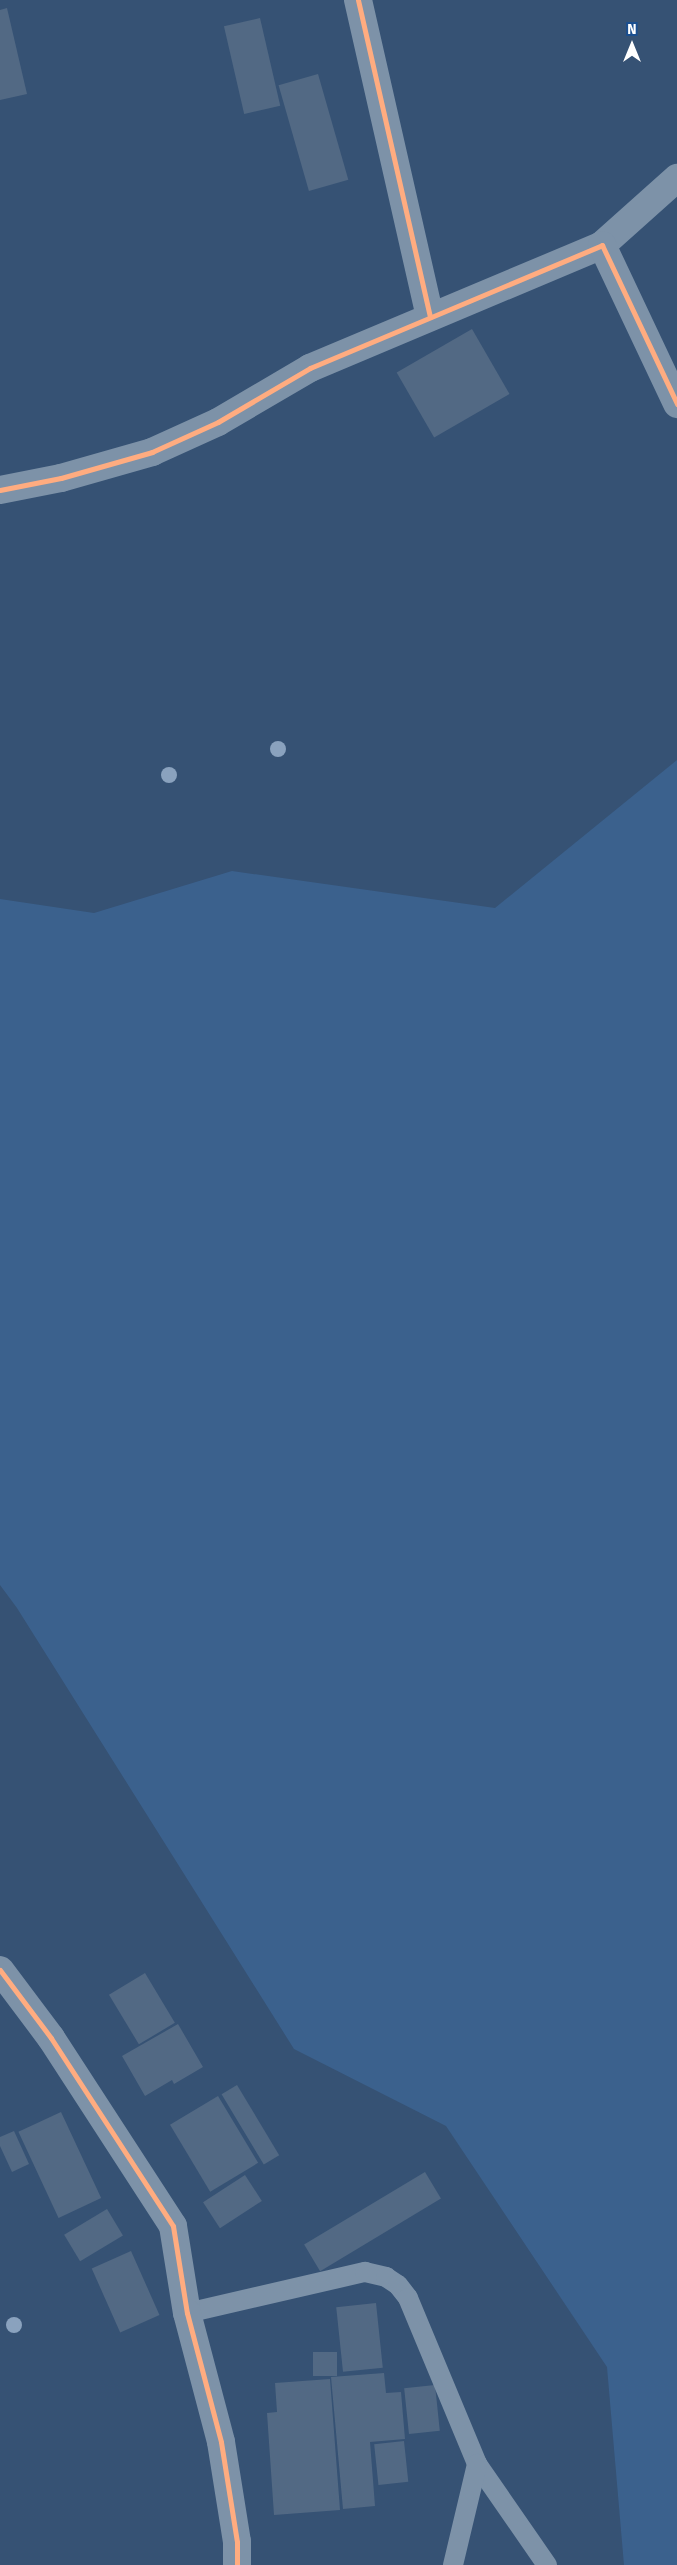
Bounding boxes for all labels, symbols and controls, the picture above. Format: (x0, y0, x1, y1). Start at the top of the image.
north arrow (607, 20, 657, 70)
text: N (627, 21, 637, 38)

